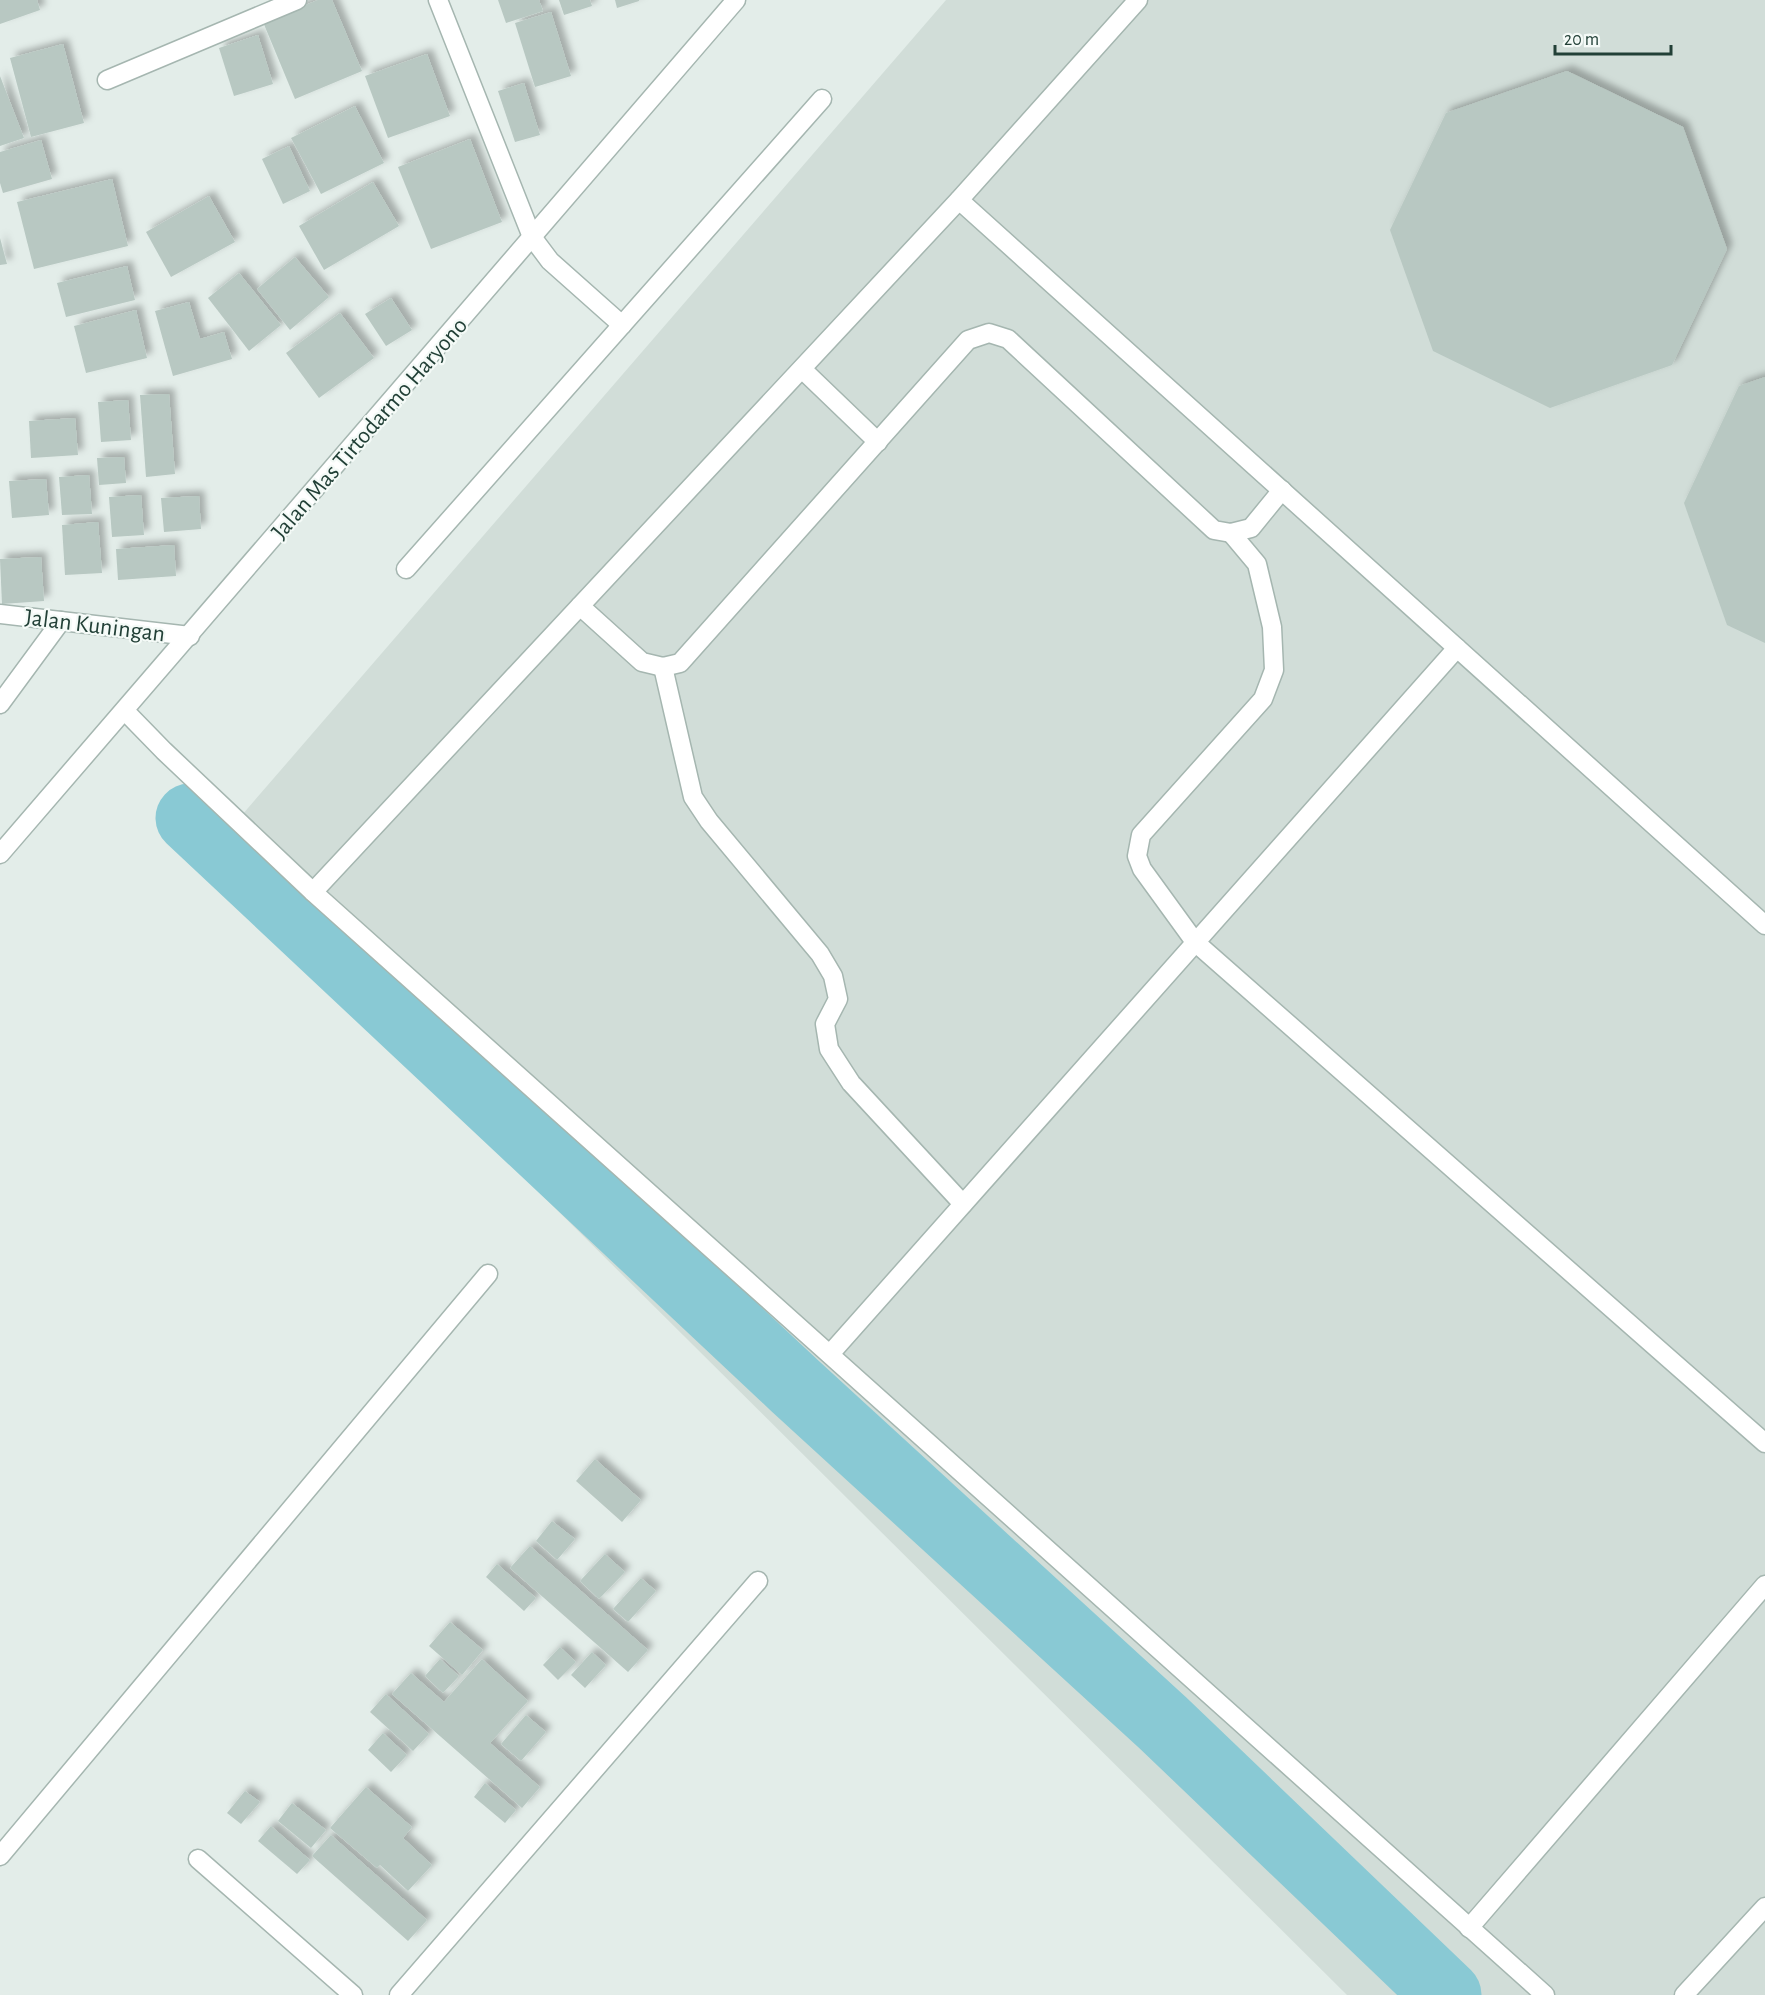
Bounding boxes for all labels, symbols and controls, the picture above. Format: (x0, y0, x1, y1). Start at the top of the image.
scale bar (1555, 18, 1670, 56)
text: 20 m (1564, 31, 1599, 49)
street label: Jalan Mas Tirtodarmo Haryono (267, 313, 472, 544)
street label: Jalan Kuningan (23, 605, 166, 647)

